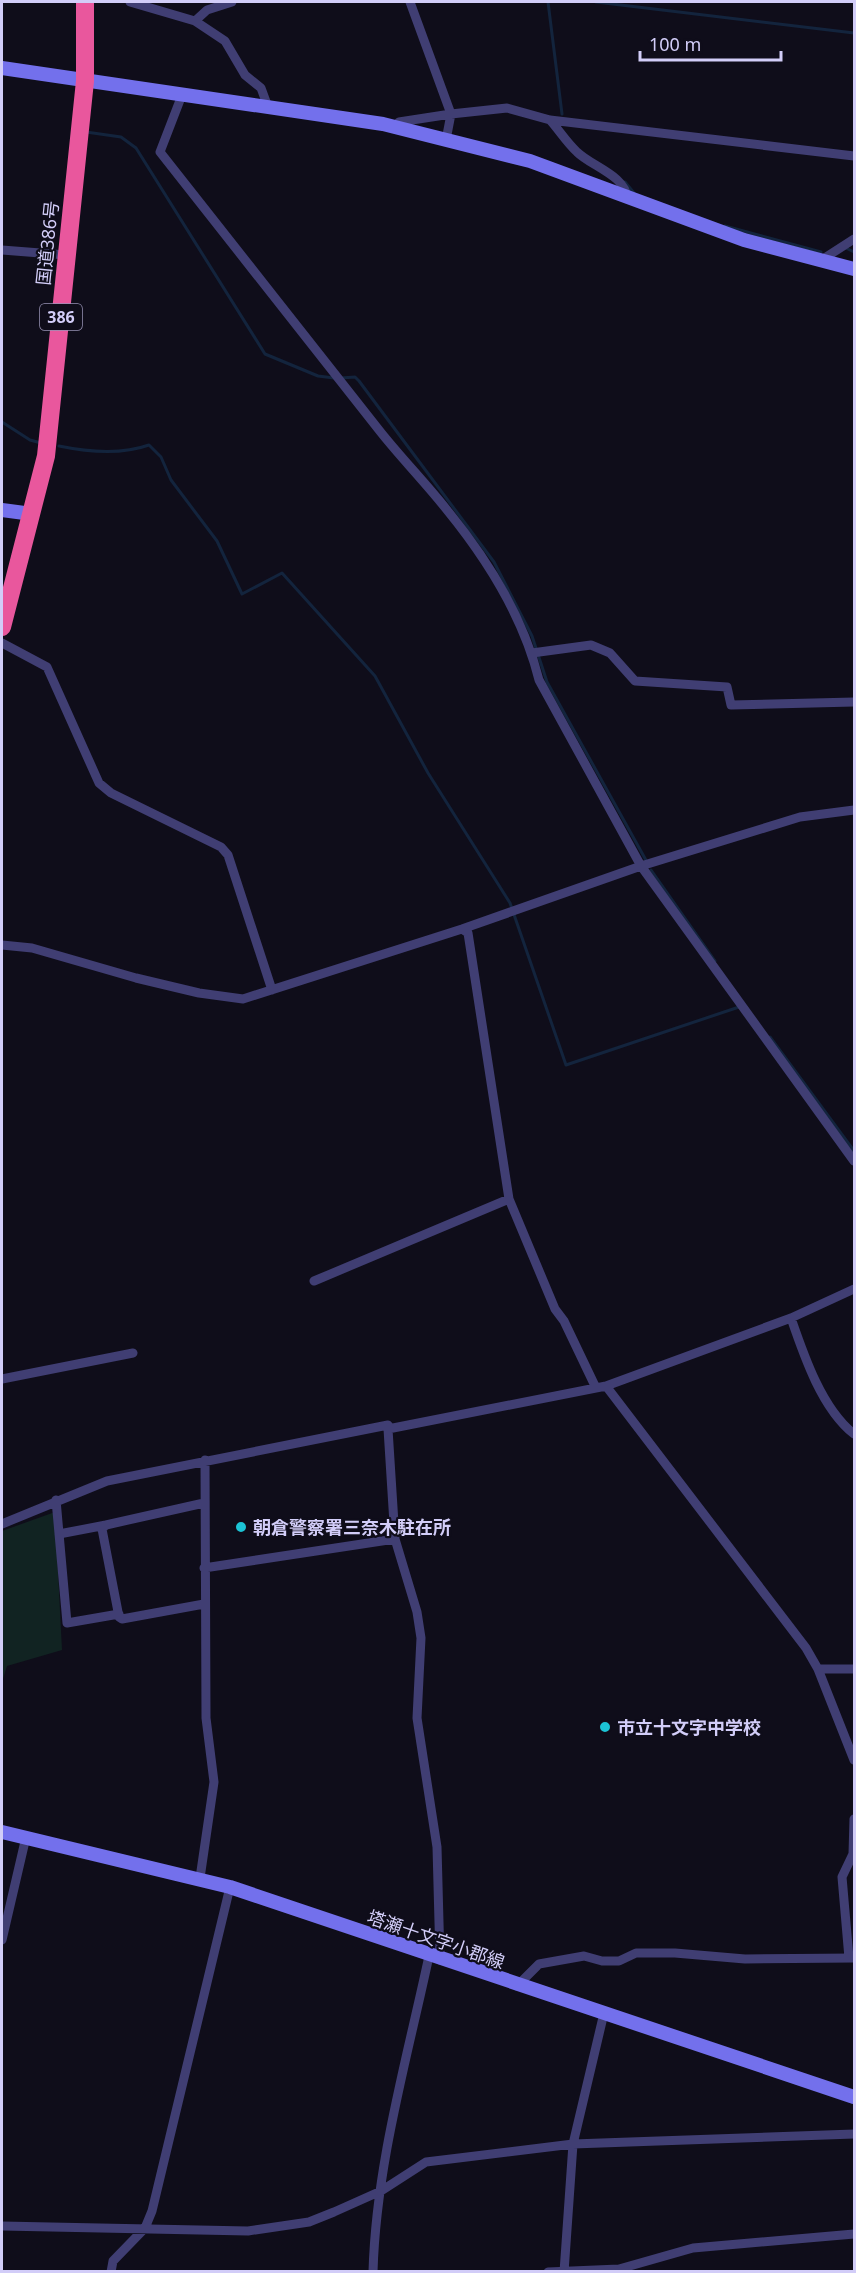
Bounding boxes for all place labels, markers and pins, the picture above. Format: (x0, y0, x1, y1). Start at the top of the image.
place label: 朝倉警察署三奈木駐在所 (253, 1515, 451, 1539)
marker: 朝倉警察署三奈木駐在所 (234, 1520, 248, 1534)
place label: 市立十文字中学校 (617, 1715, 761, 1739)
marker: 市立十文字中学校 (598, 1720, 612, 1734)

